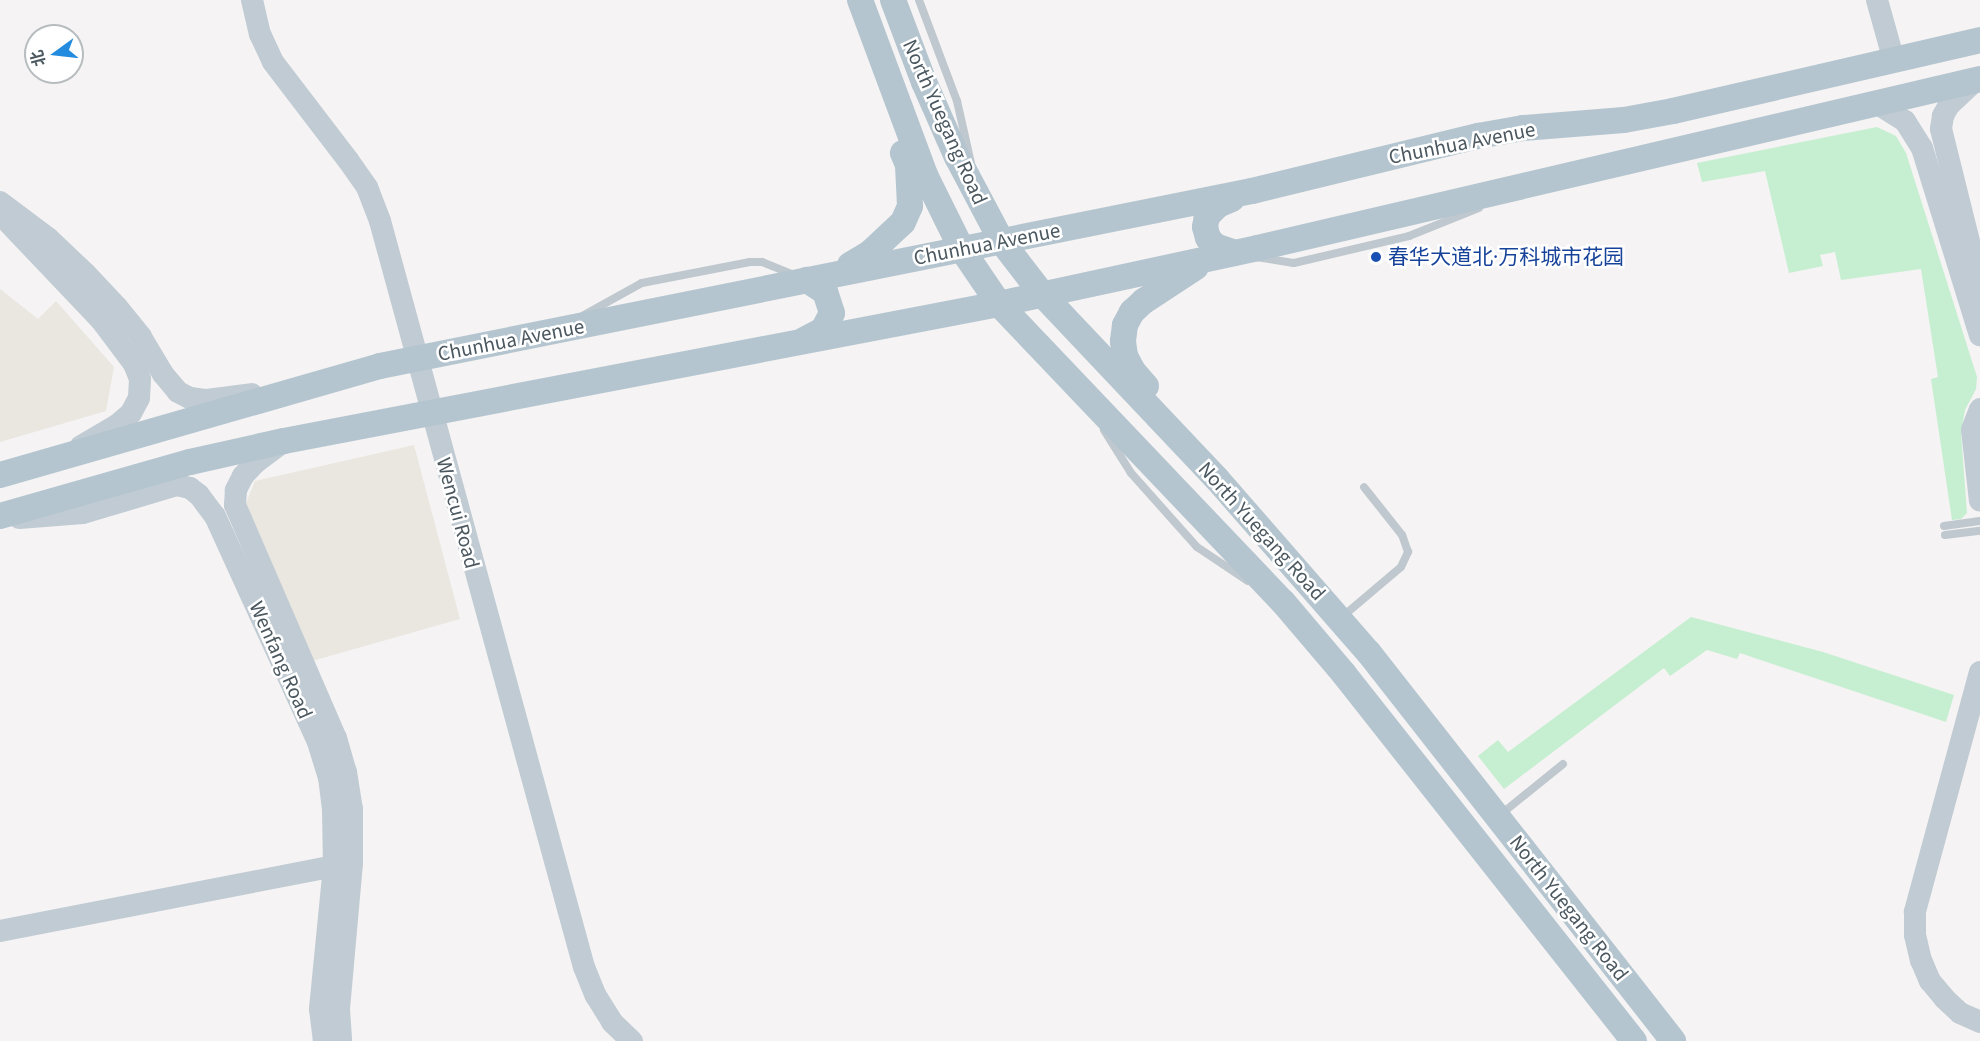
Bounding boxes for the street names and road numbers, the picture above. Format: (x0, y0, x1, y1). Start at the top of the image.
street label: North Yuegang Road (897, 36, 993, 208)
street label: Chunhua Avenue (1387, 116, 1537, 170)
street label: Chunhua Avenue (912, 217, 1062, 271)
street label: Chunhua Avenue (436, 313, 586, 367)
street label: Wencui Road (431, 455, 485, 571)
street label: North Yuegang Road (1193, 456, 1331, 606)
street label: Wenfang Road (244, 597, 318, 723)
street label: North Yuegang Road (1504, 830, 1634, 986)

